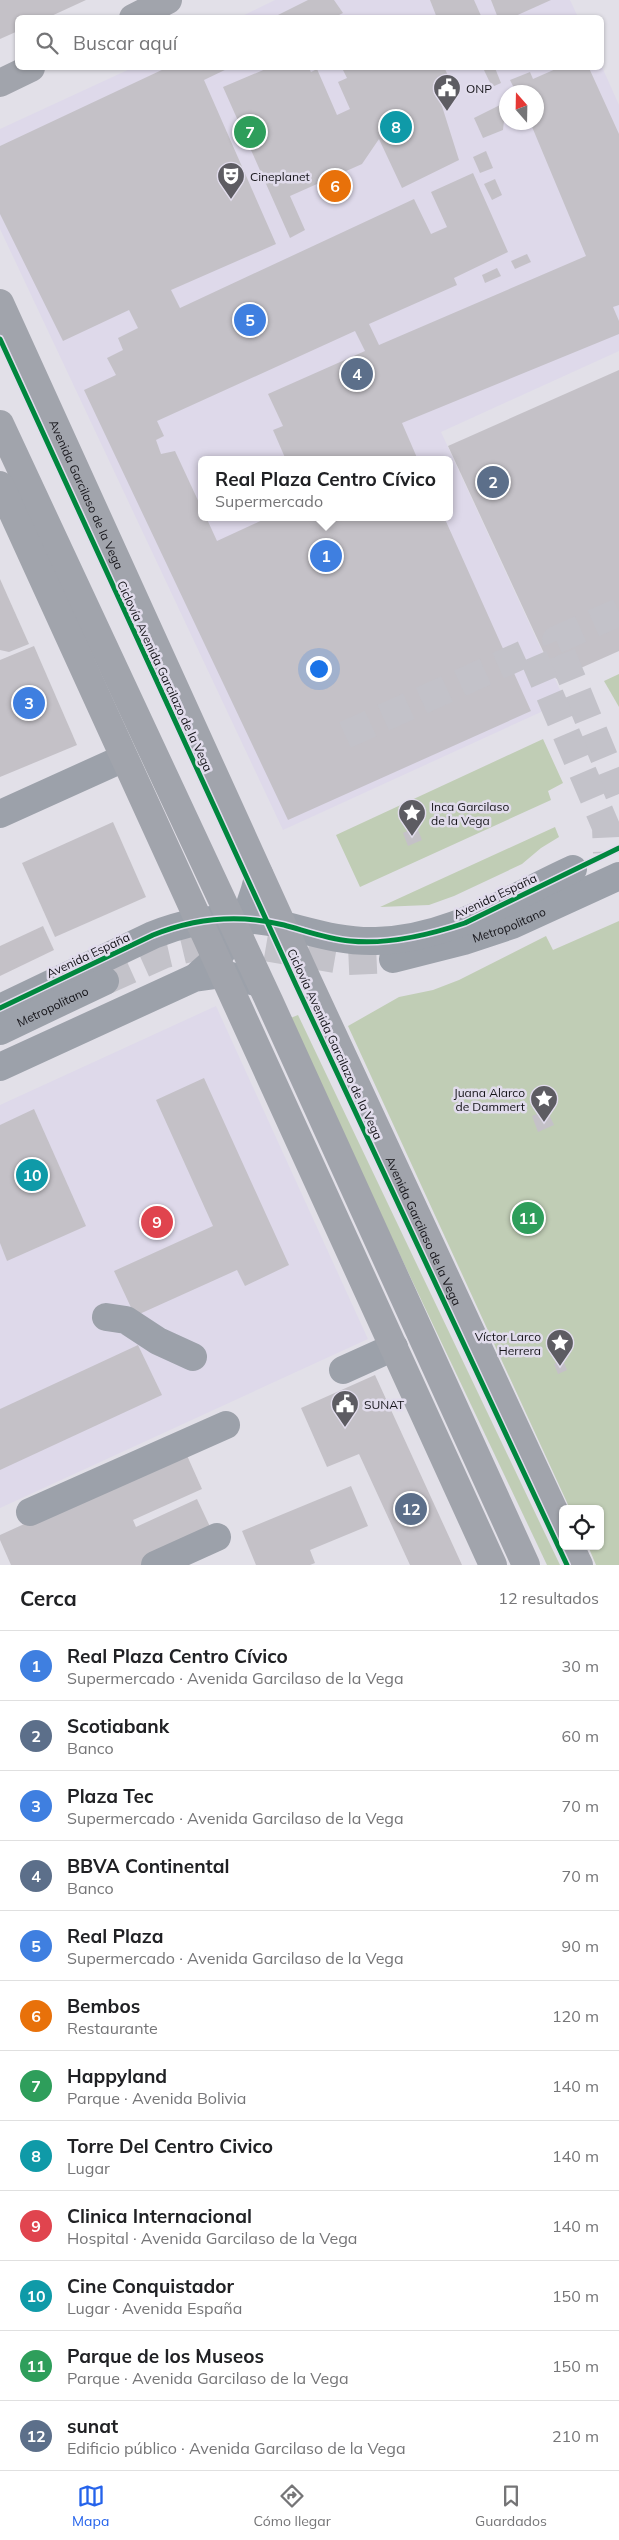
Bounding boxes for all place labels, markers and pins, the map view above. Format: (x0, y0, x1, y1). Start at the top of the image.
public building icon: ONP (432, 73, 462, 112)
place label: ONP (466, 81, 492, 96)
pin: 8 (380, 108, 412, 146)
pin: 7 (234, 113, 266, 151)
theatre icon: Cineplanet (216, 161, 246, 200)
pin: 6 (319, 167, 351, 205)
place label: Cineplanet (250, 169, 310, 184)
pin: 5 (234, 301, 266, 339)
pin: 4 (341, 355, 373, 393)
pin: 2 (477, 463, 509, 501)
pin: 1 (310, 537, 342, 575)
pin: 3 (13, 684, 45, 722)
place icon: Inca Garcilaso de la Vega (397, 798, 427, 837)
place label: Inca Garcilaso de la Vega (431, 799, 509, 828)
place icon: Juana Alarco de Dammert (529, 1084, 559, 1123)
place label: Juana Alarco de Dammert (454, 1085, 525, 1114)
pin: 10 (16, 1156, 48, 1194)
pin: 11 (512, 1199, 544, 1237)
pin: 9 (141, 1203, 173, 1241)
place icon: Víctor Larco Herrera (545, 1328, 575, 1367)
place label: Víctor Larco Herrera (475, 1329, 541, 1358)
public building icon: SUNAT (330, 1389, 360, 1428)
place label: SUNAT (364, 1397, 405, 1412)
pin: 12 (395, 1490, 427, 1528)

